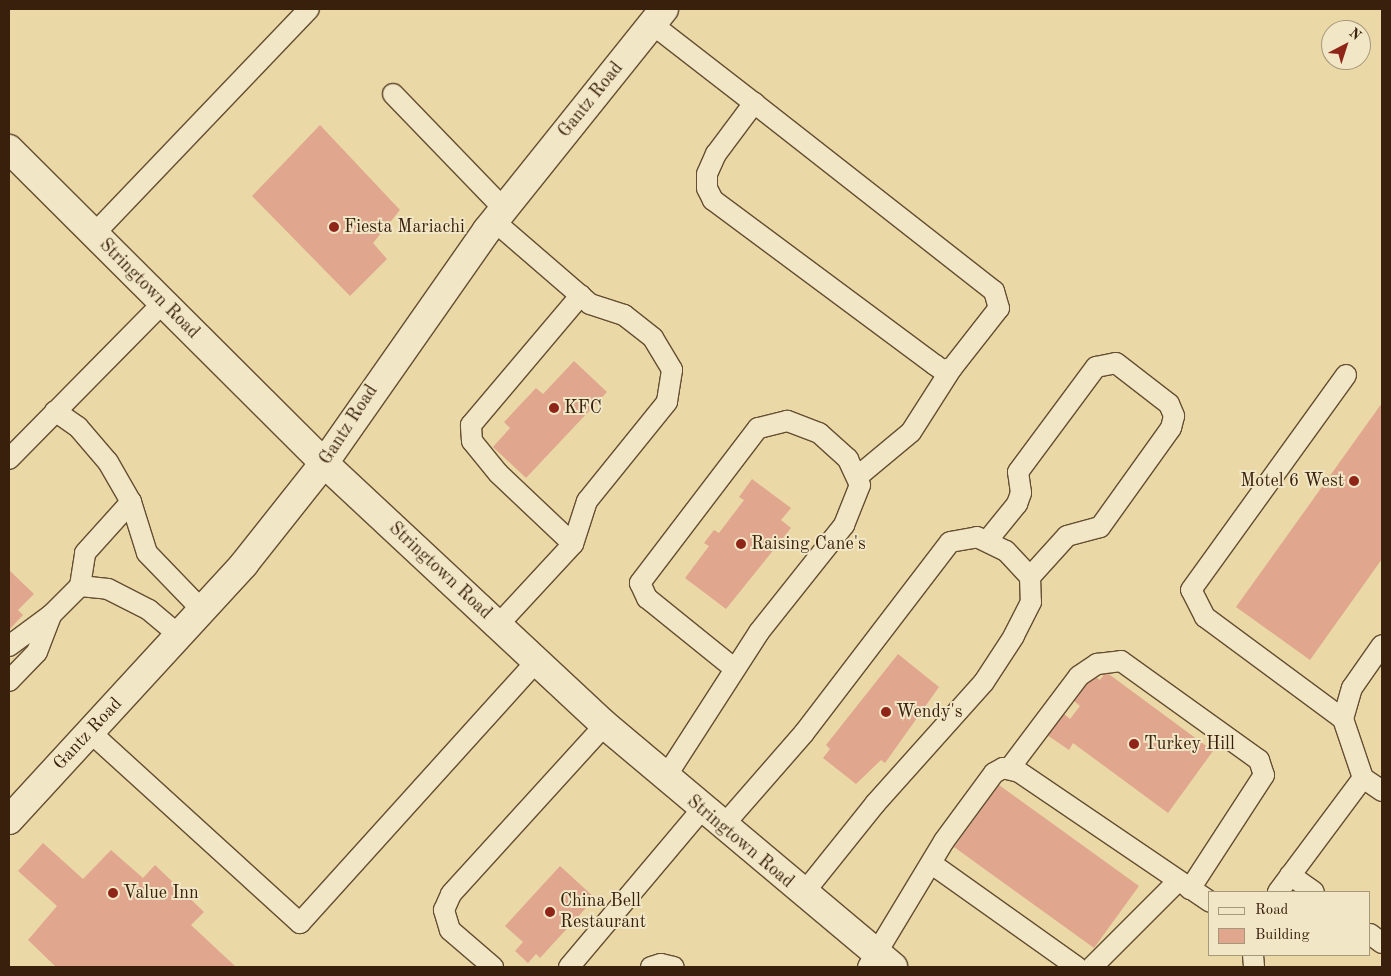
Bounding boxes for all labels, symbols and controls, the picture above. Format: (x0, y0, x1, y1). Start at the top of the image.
north arrow (1321, 20, 1371, 70)
text: N (1346, 25, 1364, 43)
street label: Gantz Road (554, 58, 628, 142)
place label: Fiesta Mariachi (344, 216, 465, 238)
marker: Fiesta Mariachi (328, 221, 340, 233)
street label: Stringtown Road (94, 234, 204, 344)
street label: Gantz Road (315, 381, 383, 469)
place label: KFC (564, 397, 602, 419)
marker: KFC (548, 402, 560, 414)
place label: Motel 6 West (1240, 470, 1344, 492)
marker: Motel 6 West (1348, 475, 1360, 487)
street label: Stringtown Road (384, 518, 496, 624)
place label: Raising Cane's (751, 533, 866, 555)
marker: Raising Cane's (735, 538, 747, 550)
street label: Gantz Road (49, 693, 127, 775)
place label: Wendy's (896, 701, 963, 723)
marker: Wendy's (880, 706, 892, 718)
place label: Turkey Hill (1144, 733, 1235, 755)
marker: Turkey Hill (1128, 738, 1140, 750)
street label: Stringtown Road (682, 791, 798, 893)
place label: Value Inn (123, 882, 199, 904)
marker: Value Inn (107, 887, 119, 899)
place label: China Bell Restaurant (560, 891, 646, 934)
legend (1208, 891, 1371, 956)
text: Road (1255, 903, 1288, 918)
marker: China Bell Restaurant (544, 906, 556, 918)
text: Building (1255, 928, 1310, 943)

